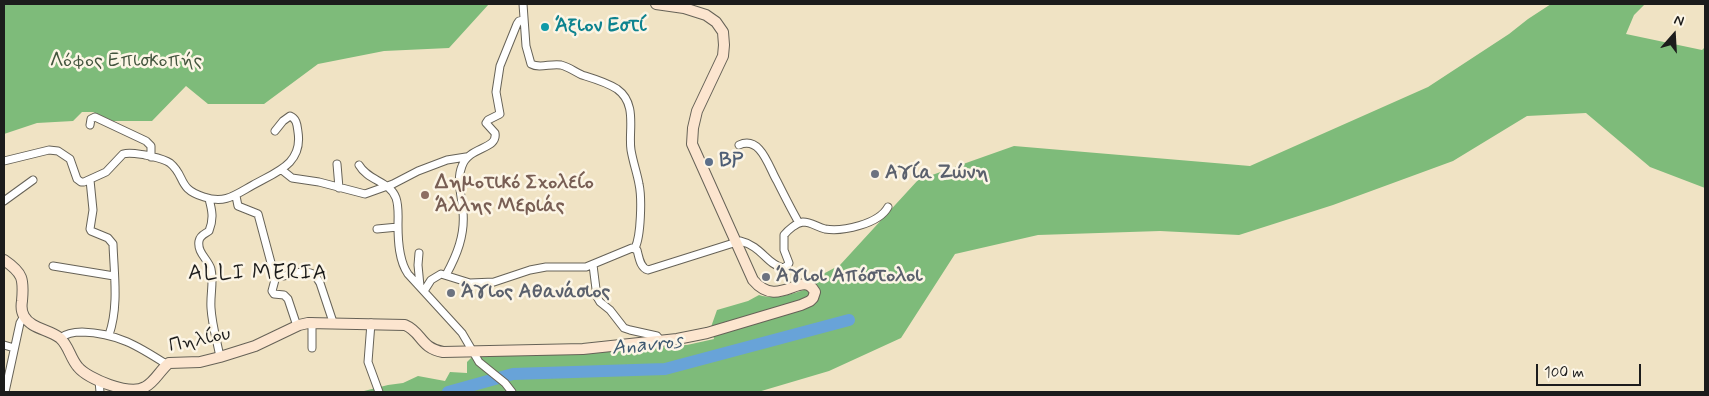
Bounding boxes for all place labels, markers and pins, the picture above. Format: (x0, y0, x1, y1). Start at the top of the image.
place label: Άξιον Εστί (555, 15, 646, 39)
marker: Άξιον Εστί (539, 21, 551, 33)
place label: BP (719, 150, 743, 174)
marker: BP (703, 156, 715, 168)
place label: Αγία Ζώνη (885, 162, 988, 186)
marker: Αγία Ζώνη (869, 168, 881, 180)
place label: Δημοτικό Σχολείο Άλλης Μεριάς (435, 172, 594, 219)
marker: Δημοτικό Σχολείο Άλλης Μεριάς (419, 189, 431, 201)
place label: Άγιοι Απόστολοι (776, 265, 922, 289)
marker: Άγιοι Απόστολοι (760, 271, 772, 283)
place label: Άγιος Αθανάσιος (461, 281, 610, 305)
marker: Άγιος Αθανάσιος (445, 287, 457, 299)

